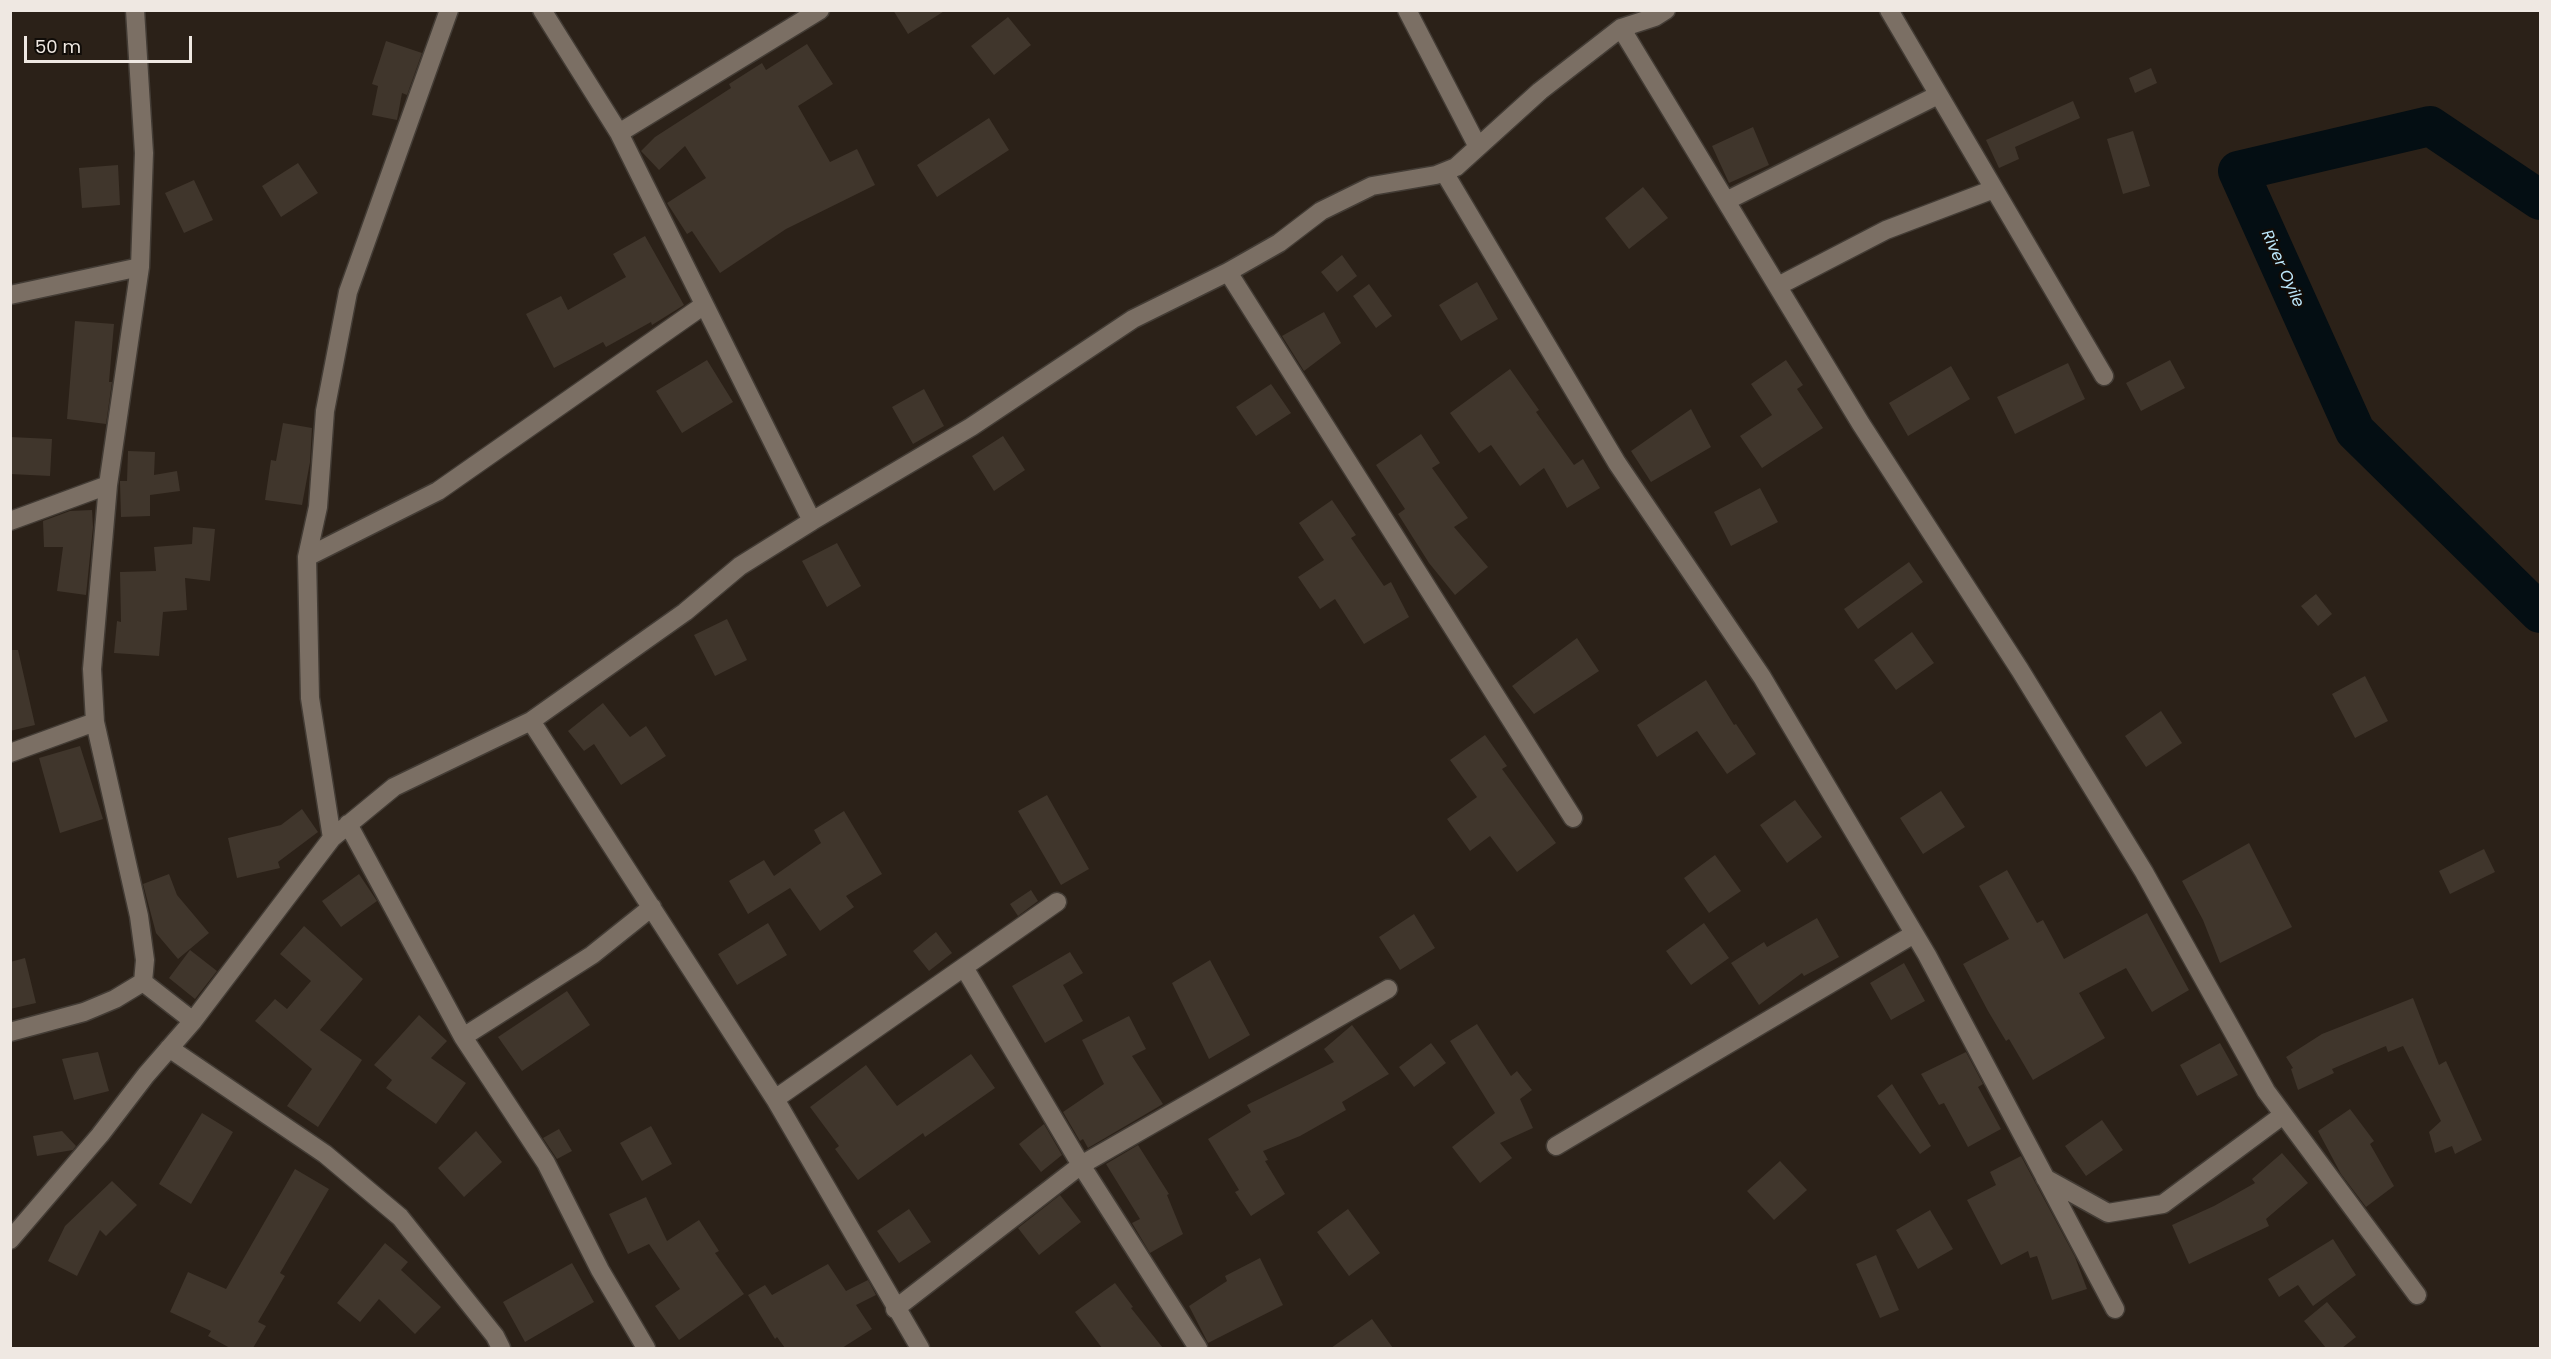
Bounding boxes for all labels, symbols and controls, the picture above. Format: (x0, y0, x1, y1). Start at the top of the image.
scale bar (27, 24, 195, 62)
text: 50 m (35, 34, 81, 59)
water label: River Oyile (2256, 227, 2308, 311)

